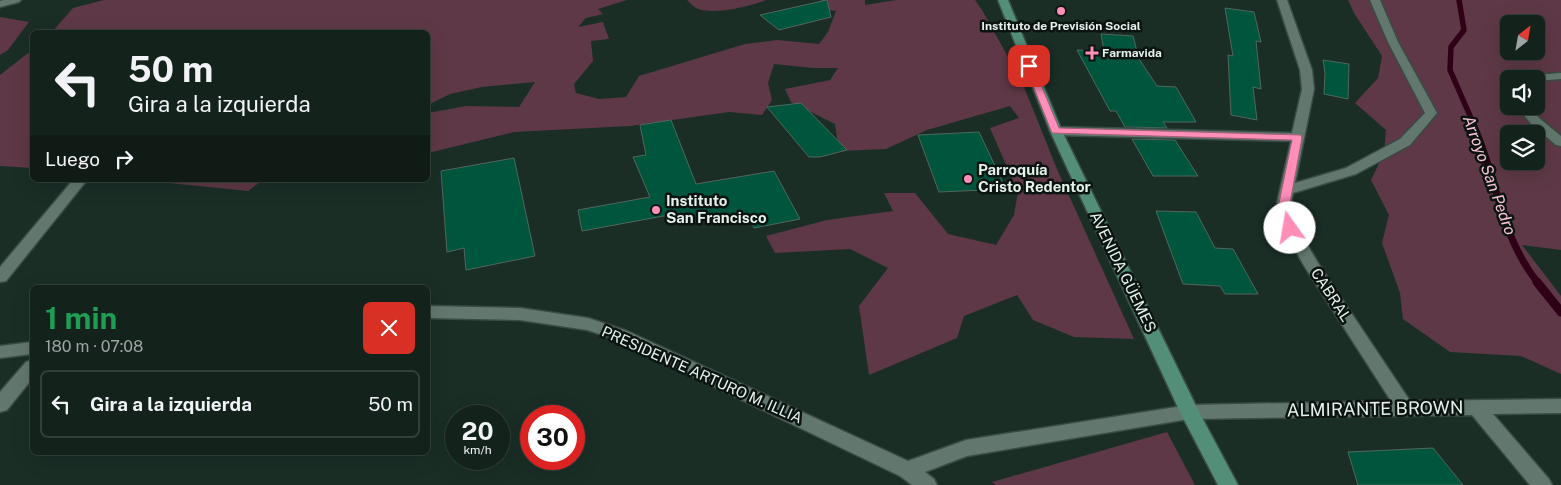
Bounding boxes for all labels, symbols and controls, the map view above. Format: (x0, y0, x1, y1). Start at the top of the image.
marker: Instituto de Previsión Social (1055, 5, 1067, 17)
north arrow (1500, 15, 1545, 60)
map controls (1500, 15, 1545, 170)
place label: Instituto de Previsión Social (981, 19, 1141, 33)
pin (1008, 45, 1050, 87)
place label: Farmavida (1102, 46, 1162, 60)
marker: Farmavida (1086, 47, 1098, 59)
text: 50 m (128, 49, 213, 90)
icon: left (45, 50, 110, 115)
icon: arrive (1015, 52, 1043, 80)
button: sound (1500, 70, 1545, 115)
text: Gira a la izquierda (128, 91, 311, 117)
water label: Arroyo San Pedro (1459, 113, 1520, 238)
button: layers (1500, 125, 1545, 170)
icon: right (110, 145, 138, 173)
text: Luego (45, 148, 100, 170)
place label: Parroquía Cristo Redentor (978, 161, 1091, 195)
marker: Parroquía Cristo Redentor (962, 173, 974, 185)
place label: Instituto San Francisco (666, 192, 767, 226)
position arrow (1263, 201, 1315, 253)
marker: Instituto San Francisco (650, 204, 662, 216)
street label: AVENIDA GÜEMES (1087, 208, 1161, 335)
street label: CABRAL (1308, 265, 1355, 325)
text: 1 min (45, 300, 117, 336)
button: close (363, 302, 415, 354)
street label: PRESIDENTE ARTURO M. ILLIA (599, 323, 805, 427)
text: 180 m · 07:08 (45, 337, 143, 356)
icon: left (47, 390, 75, 418)
text: Gira a la izquierda (90, 393, 252, 415)
text: 50 m (368, 393, 413, 415)
street label: ALMIRANTE BROWN (1286, 396, 1464, 421)
speed limit sign: 30 (520, 405, 585, 470)
text: 20 (462, 416, 494, 446)
text: km/h (463, 443, 492, 457)

